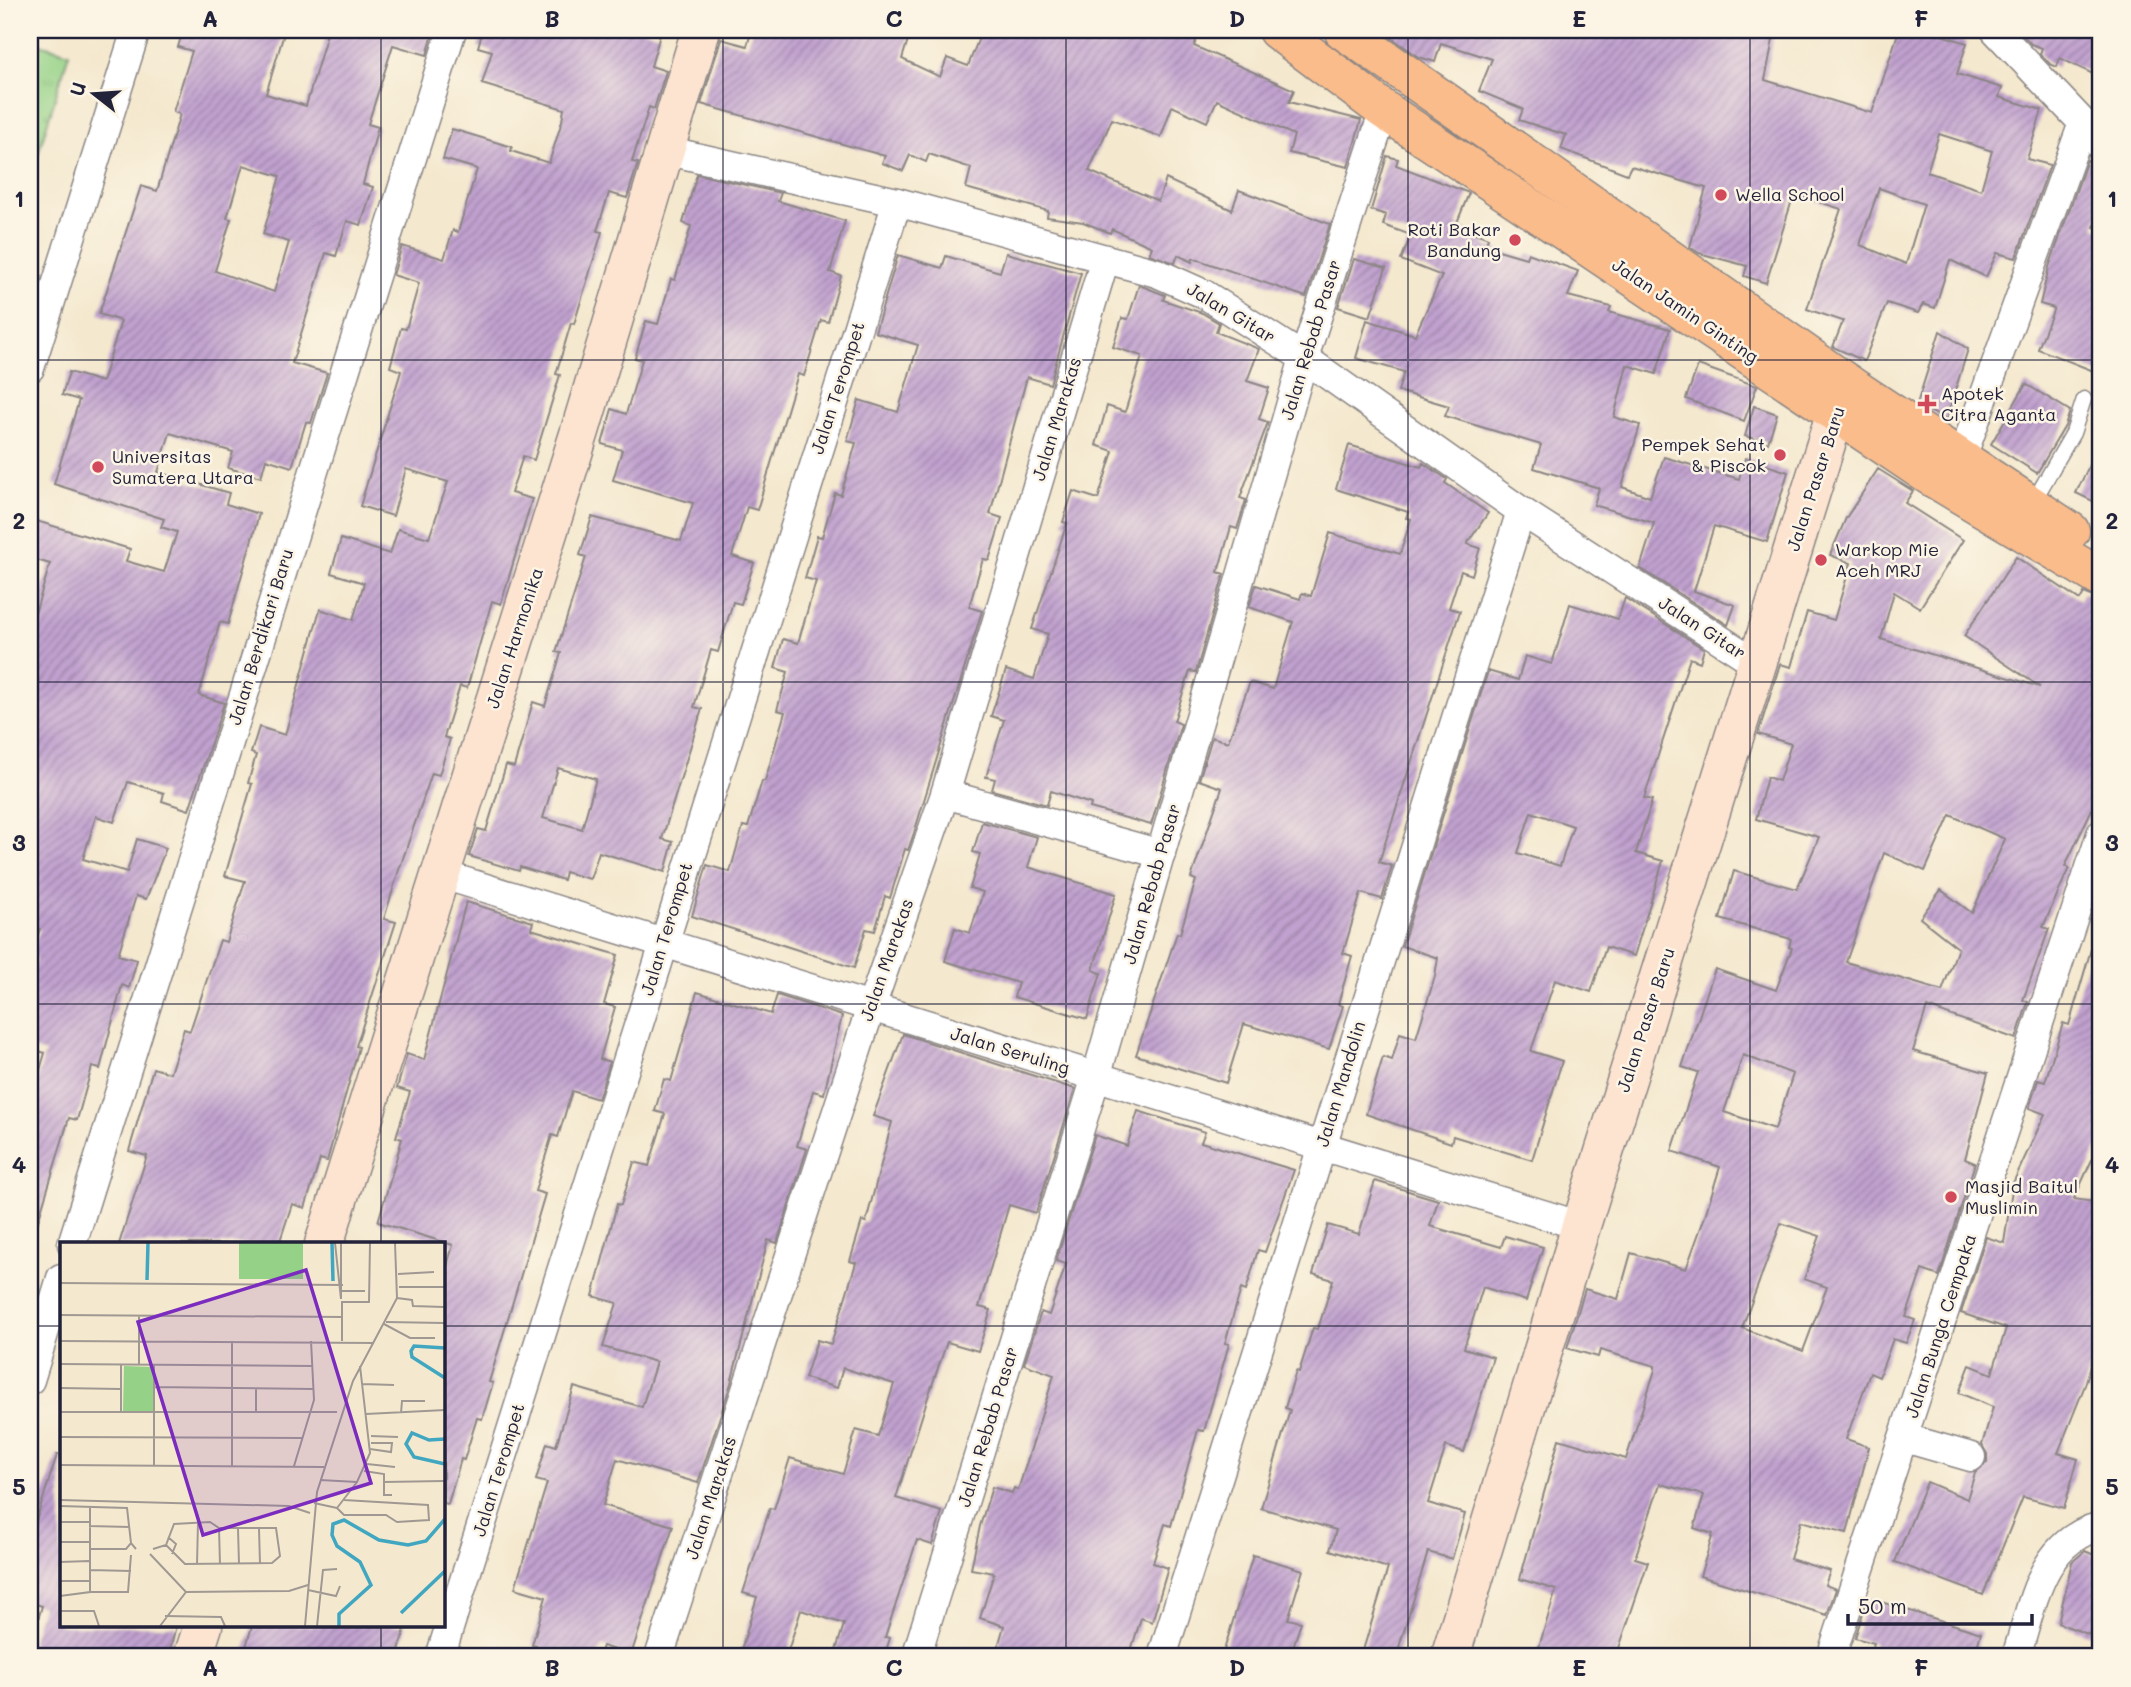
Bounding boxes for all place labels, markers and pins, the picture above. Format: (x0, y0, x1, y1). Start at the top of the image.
place label: Wella School (1735, 182, 1845, 206)
marker: Wella School (1713, 187, 1729, 203)
place label: Roti Bakar Bandung (1407, 217, 1501, 262)
marker: Roti Bakar Bandung (1507, 232, 1523, 248)
place label: Apotek Citra Aganta (1941, 381, 2057, 426)
marker: Apotek Citra Aganta (1919, 396, 1935, 412)
place label: Pempek Sehat & Piscok (1641, 432, 1766, 477)
place label: Universitas Sumatera Utara (112, 444, 254, 489)
marker: Pempek Sehat & Piscok (1772, 447, 1788, 463)
marker: Universitas Sumatera Utara (90, 459, 106, 475)
place label: Warkop Mie Aceh MRJ (1835, 537, 1939, 582)
marker: Warkop Mie Aceh MRJ (1813, 552, 1829, 568)
place label: Masjid Baitul Muslimin (1965, 1174, 2078, 1219)
marker: Masjid Baitul Muslimin (1943, 1189, 1959, 1205)

